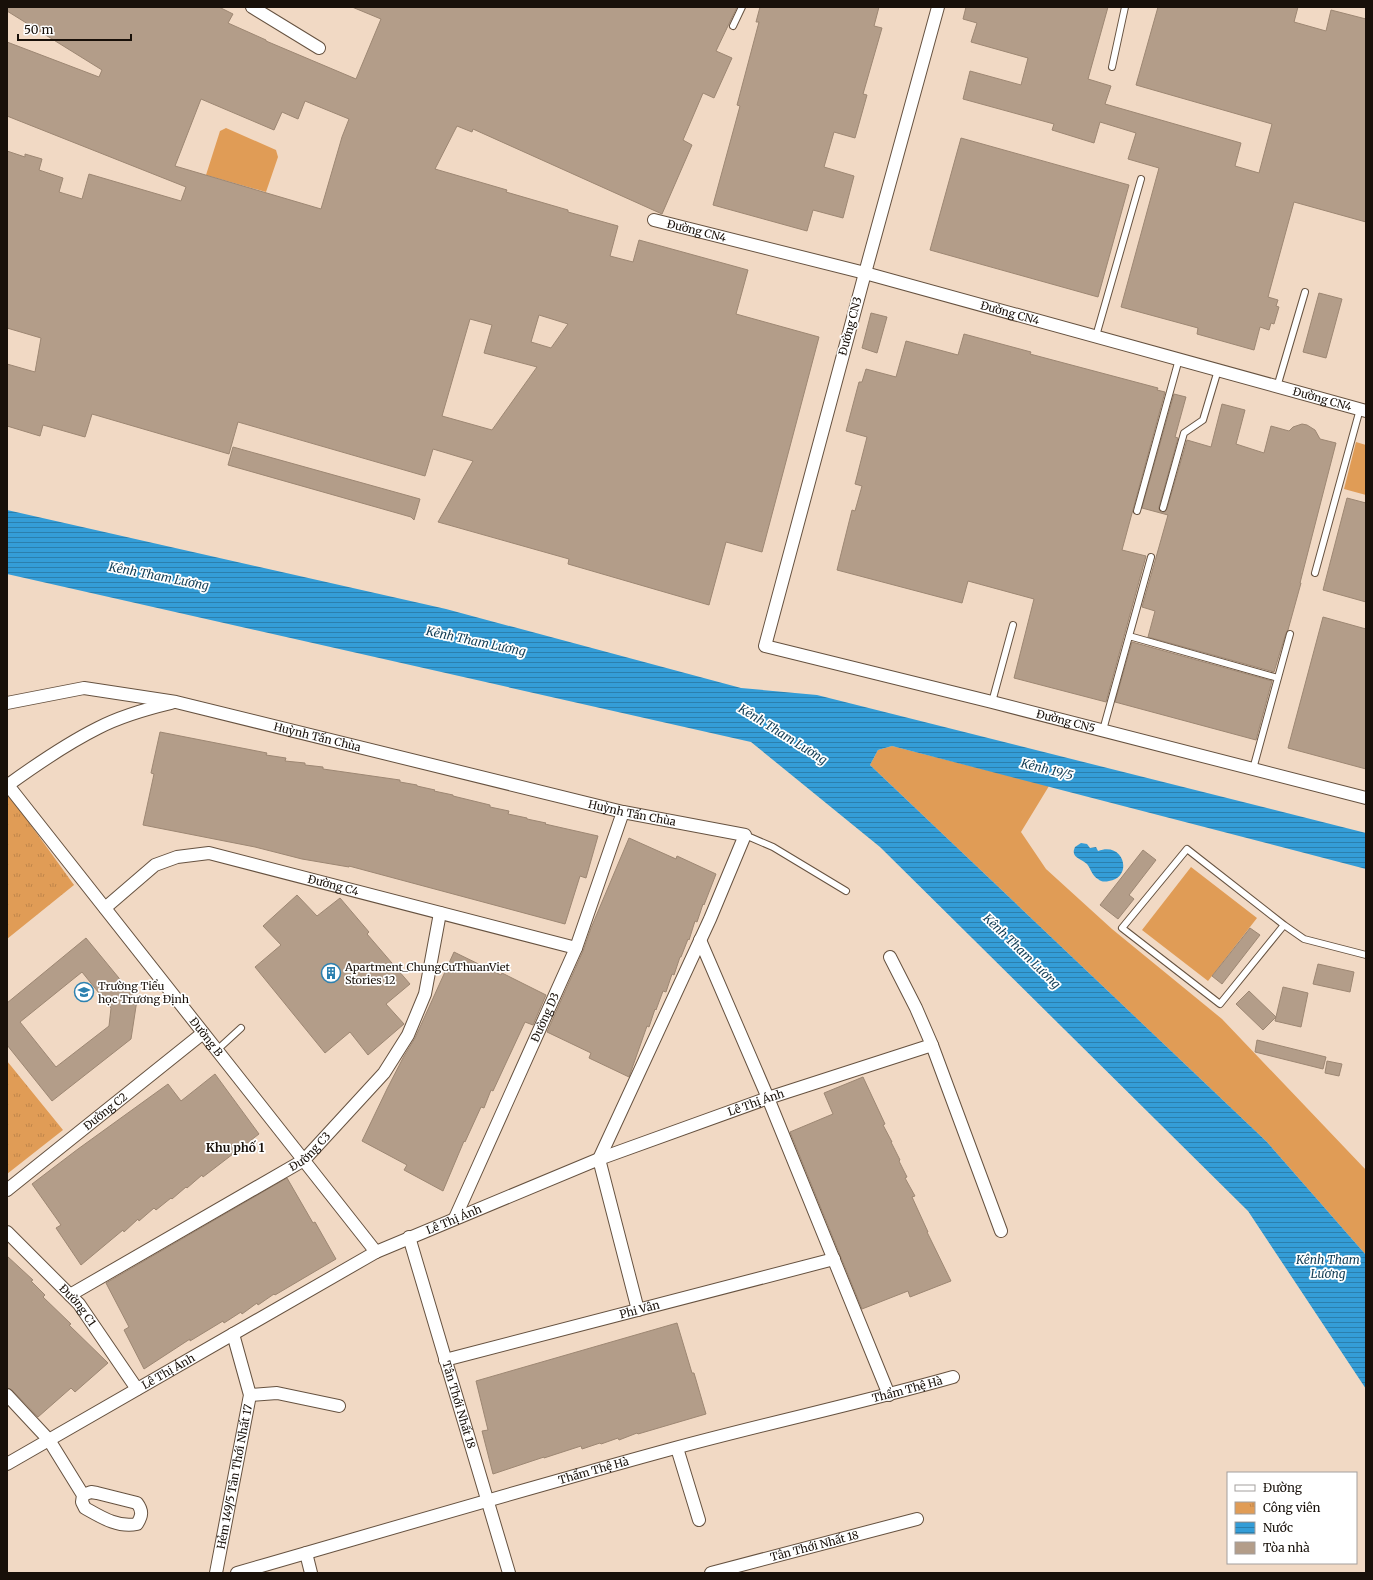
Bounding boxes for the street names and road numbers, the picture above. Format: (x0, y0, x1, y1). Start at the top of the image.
street label: Đường CN4 (666, 217, 728, 245)
street label: Đường CN3 (835, 295, 865, 357)
street label: Đường CN4 (979, 298, 1041, 328)
street label: Đường CN4 (1291, 384, 1354, 414)
street label: Đường CN5 (1035, 707, 1097, 735)
street label: Huỳnh Tấn Chùa (272, 719, 362, 754)
street label: Huỳnh Tấn Chùa (587, 797, 677, 829)
street label: Đường C4 (306, 872, 361, 899)
street label: Đường D3 (528, 990, 562, 1044)
street label: Đường B (187, 1015, 226, 1060)
street label: Lê Thị Ánh (726, 1086, 787, 1119)
street label: Đường C2 (81, 1089, 130, 1133)
street label: Đường C3 (287, 1129, 333, 1174)
street label: Lê Thị Ánh (424, 1201, 484, 1237)
street label: Đường C1 (56, 1281, 99, 1329)
street label: Phi Vân (618, 1297, 662, 1321)
street label: Lê Thị Ánh (139, 1350, 198, 1392)
street label: Tân Thới Nhất 18 (439, 1359, 479, 1451)
street label: Thẩm Thệ Hà (870, 1373, 944, 1405)
street label: Hẻm 149/5 Tân Thới Nhất 17 (214, 1403, 255, 1550)
street label: Thẩm Thệ Hà (557, 1454, 630, 1487)
street label: Tân Thới Nhất 18 (769, 1527, 861, 1564)

